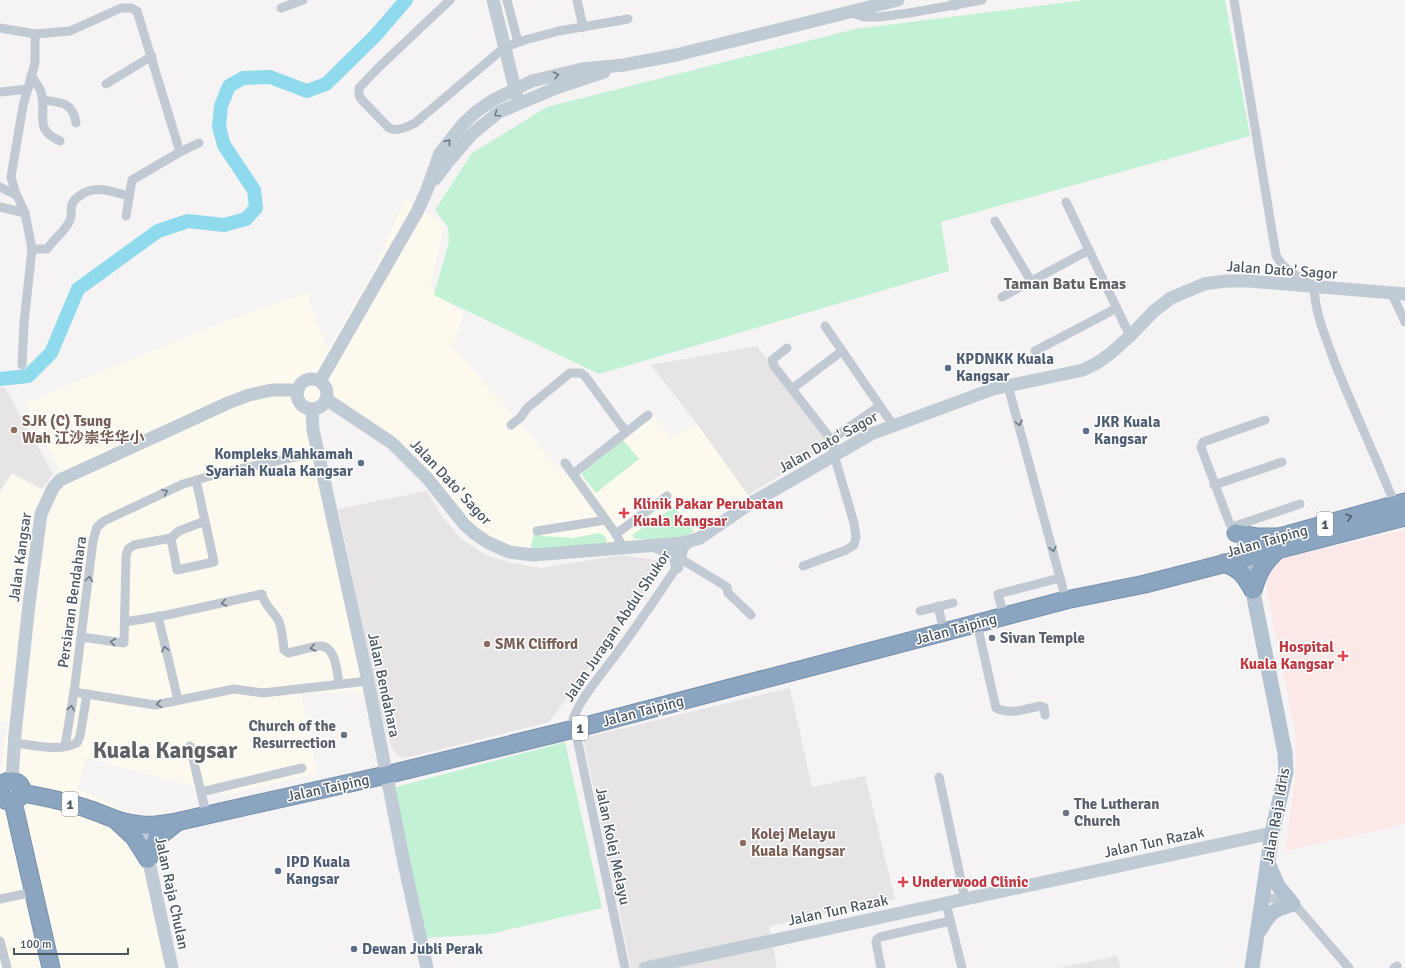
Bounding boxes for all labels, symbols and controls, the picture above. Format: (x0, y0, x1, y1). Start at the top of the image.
one-way arrow (552, 71, 559, 80)
one-way arrow (494, 109, 501, 117)
one-way arrow (444, 140, 451, 147)
street label: Jalan Dato' Sagor (1226, 257, 1338, 283)
district label: Taman Batu Emas (1004, 274, 1126, 294)
place label: KPDNKK Kuala Kangsar (956, 350, 1054, 385)
marker: KPDNKK Kuala Kangsar (943, 363, 953, 373)
street label: Jalan Dato' Sagor (775, 407, 881, 477)
place label: SJK (C) Tsung Wah 江沙崇华华小 (22, 412, 145, 447)
place label: JKR Kuala Kangsar (1094, 413, 1161, 448)
one-way arrow (1014, 420, 1023, 427)
marker: SJK (C) Tsung Wah 江沙崇华华小 (9, 425, 19, 435)
marker: JKR Kuala Kangsar (1081, 426, 1091, 436)
street label: Jalan Dato' Sagor (407, 435, 496, 529)
place label: Kompleks Mahkamah Syariah Kuala Kangsar (206, 445, 353, 480)
marker: Kompleks Mahkamah Syariah Kuala Kangsar (356, 458, 366, 468)
one-way arrow (161, 489, 169, 497)
place label: Klinik Pakar Perubatan Kuala Kangsar (633, 495, 783, 530)
marker: Klinik Pakar Perubatan Kuala Kangsar (618, 507, 630, 519)
street label: Jalan Kangsar (5, 511, 35, 603)
road number: 1 (1317, 512, 1333, 536)
one-way arrow (1346, 514, 1352, 522)
street label: Jalan Taiping (1224, 521, 1310, 561)
street label: Persiaran Bendahara (54, 535, 90, 669)
one-way arrow (1048, 545, 1057, 552)
street label: Jalan Juragan Abdul Shukor (560, 547, 675, 705)
one-way arrow (84, 576, 93, 582)
one-way arrow (220, 598, 227, 606)
street label: Jalan Taiping (913, 609, 999, 649)
place label: Sivan Temple (1000, 629, 1085, 647)
street label: Jalan Bendahara (364, 631, 404, 739)
marker: Sivan Temple (987, 633, 997, 643)
place label: SMK Clifford (495, 635, 578, 653)
one-way arrow (110, 638, 116, 647)
place label: Hospital Kuala Kangsar (1240, 638, 1334, 673)
marker: SMK Clifford (482, 639, 492, 649)
one-way arrow (310, 643, 317, 651)
one-way arrow (162, 646, 170, 652)
marker: Hospital Kuala Kangsar (1337, 650, 1349, 662)
street label: Jalan Taiping (600, 691, 686, 731)
one-way arrow (156, 699, 162, 708)
one-way arrow (66, 705, 75, 711)
road number: 1 (572, 716, 588, 740)
place label: Church of the Resurrection (248, 717, 336, 752)
marker: Church of the Resurrection (339, 730, 349, 740)
district label: Kuala Kangsar (93, 736, 238, 765)
street label: Jalan Raja Idris (1259, 766, 1293, 866)
street label: Jalan Taiping (285, 770, 371, 805)
street label: Jalan Kolej Melayu (592, 786, 634, 906)
road number: 1 (62, 792, 78, 816)
place label: The Lutheran Church (1074, 795, 1159, 830)
marker: The Lutheran Church (1061, 808, 1071, 818)
street label: Jalan Tun Razak (1102, 823, 1206, 861)
place label: Kolej Melayu Kuala Kangsar (751, 825, 845, 860)
street label: Jalan Raja Chulan (151, 835, 193, 951)
marker: Kolej Melayu Kuala Kangsar (738, 838, 748, 848)
place label: IPD Kuala Kangsar (286, 853, 351, 888)
marker: IPD Kuala Kangsar (273, 866, 283, 876)
place label: Underwood Clinic (912, 873, 1028, 891)
marker: Underwood Clinic (897, 876, 909, 888)
street label: Jalan Tun Razak (786, 891, 890, 929)
scale bar (14, 930, 128, 956)
text: 100 m (20, 937, 52, 952)
place label: Dewan Jubli Perak (362, 940, 483, 958)
marker: Dewan Jubli Perak (349, 944, 359, 954)

